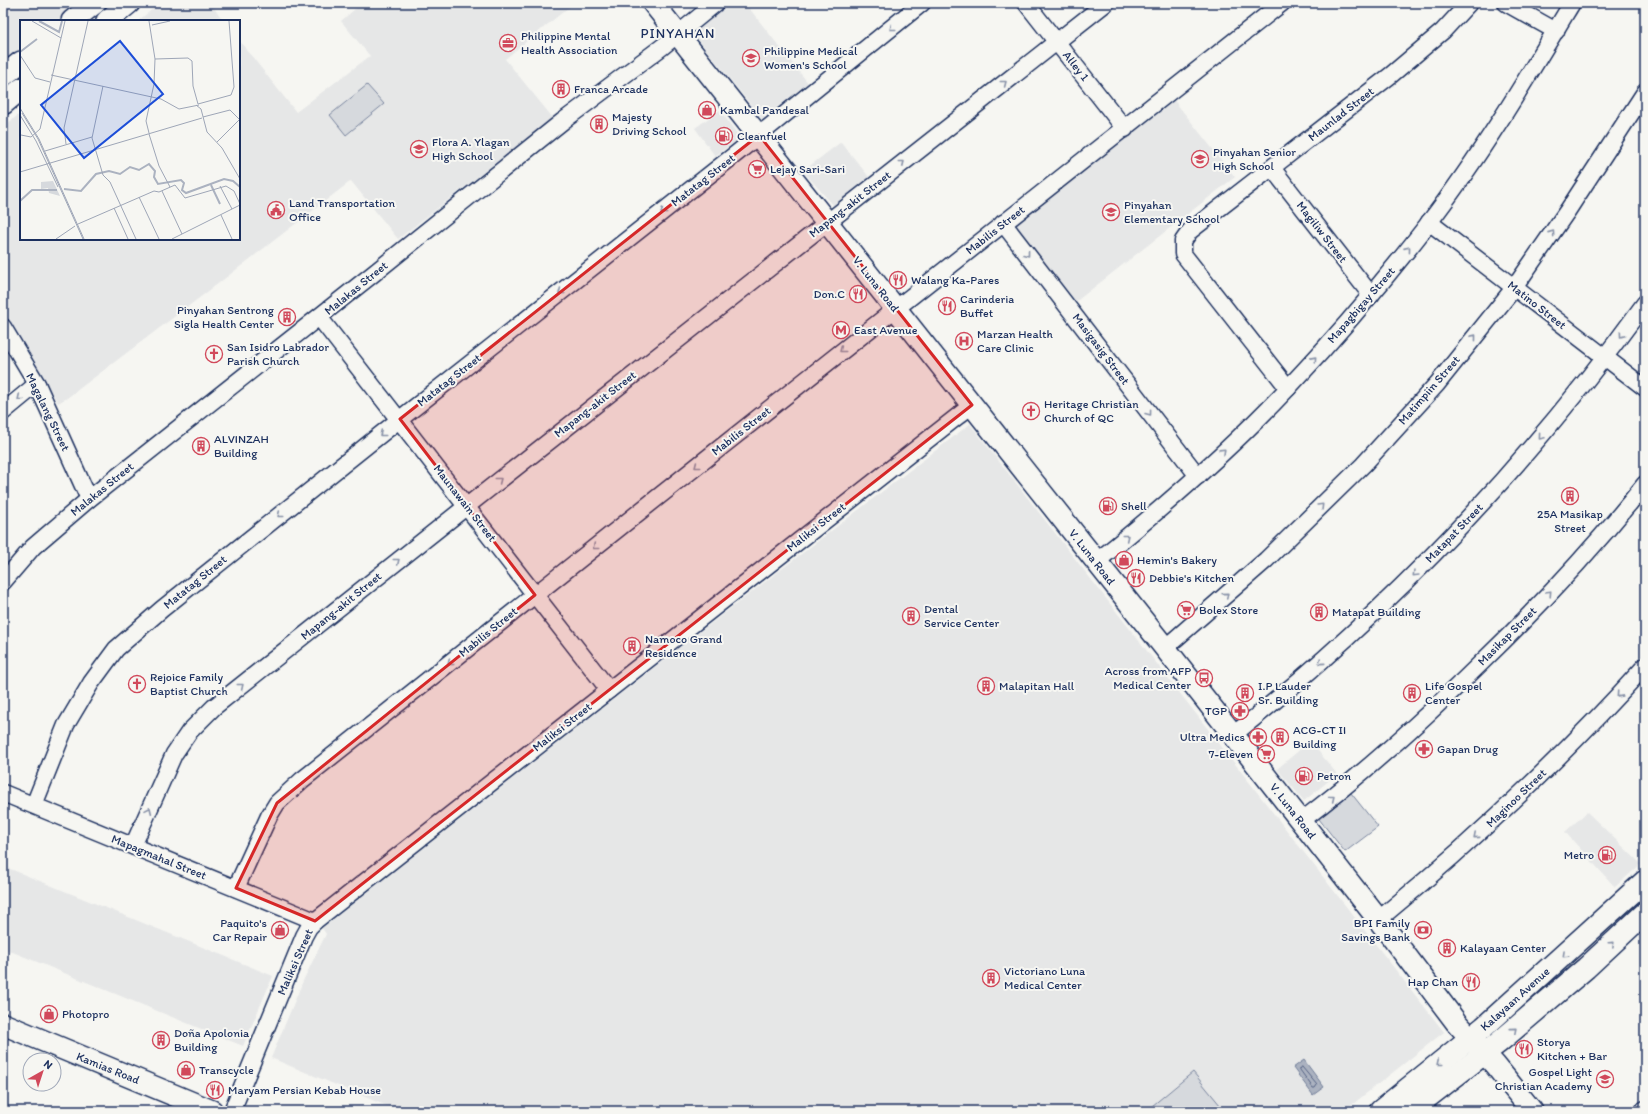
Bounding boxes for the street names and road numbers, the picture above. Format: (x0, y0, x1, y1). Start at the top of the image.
street label: Alley 1 (1060, 48, 1092, 84)
street label: Maunlad Street (1305, 84, 1377, 144)
street label: Matatag Street (668, 150, 738, 209)
street label: Mapang-akit Street (806, 167, 894, 240)
street label: Magiliw Street (1294, 199, 1351, 266)
street label: Mabilis Street (963, 202, 1028, 257)
street label: V. Luna Road (850, 253, 902, 315)
street label: Malakas Street (322, 258, 391, 318)
street label: Mapagbigay Street (1324, 264, 1398, 346)
street label: Matino Street (1505, 278, 1569, 332)
street label: Masigasig Street (1070, 311, 1133, 388)
street label: Matatag Street (414, 350, 484, 409)
street label: Matimpiin Street (1395, 352, 1463, 427)
street label: Mapang-akit Street (551, 367, 639, 440)
street label: Magalang Street (23, 371, 73, 454)
street label: Mabilis Street (709, 403, 774, 458)
street label: Malakas Street (68, 459, 137, 519)
street label: Maunawain Street (431, 462, 500, 545)
street label: Maliksi Street (784, 499, 849, 554)
street label: Matapat Street (1422, 500, 1486, 566)
street label: V. Luna Road (1066, 526, 1118, 588)
street label: Matatag Street (161, 552, 230, 612)
street label: Mapang-akit Street (298, 569, 385, 643)
street label: Masikap Street (1475, 603, 1540, 668)
street label: Mabilis Street (456, 604, 520, 660)
street label: Maliksi Street (530, 699, 595, 754)
street label: Maginoo Street (1483, 765, 1549, 830)
street label: V. Luna Road (1267, 780, 1319, 842)
street label: Mapagmahal Street (109, 832, 209, 883)
street label: Maliksi Street (274, 926, 316, 997)
street label: Kalayaan Avenue (1477, 964, 1553, 1034)
street label: Kamias Road (74, 1049, 142, 1087)

